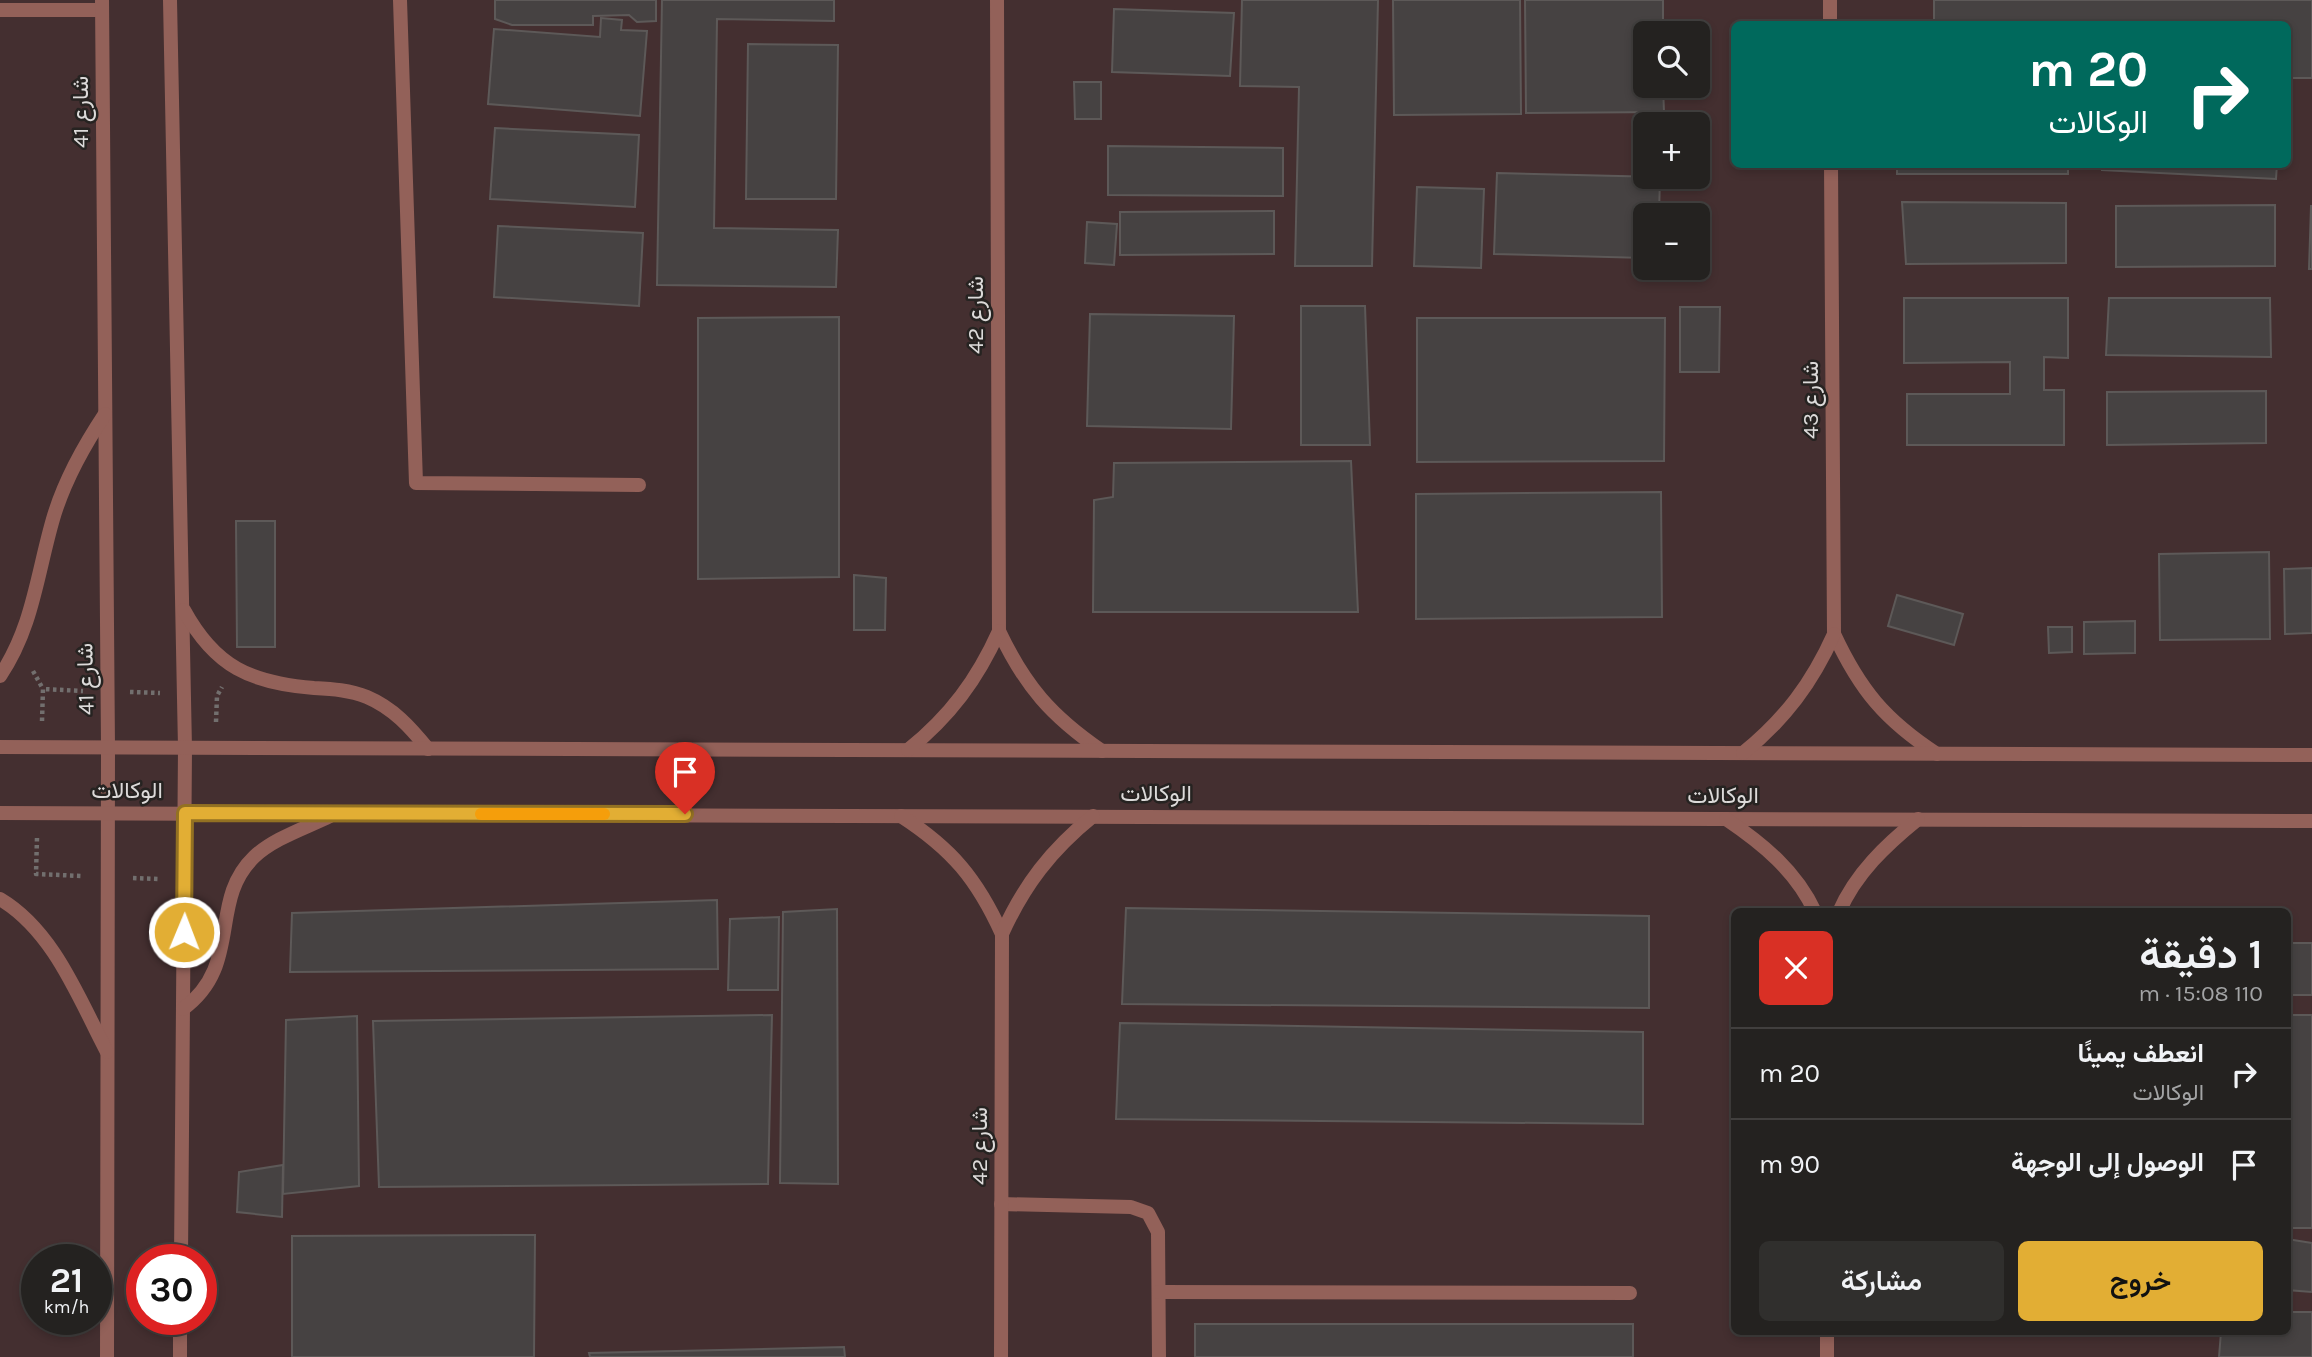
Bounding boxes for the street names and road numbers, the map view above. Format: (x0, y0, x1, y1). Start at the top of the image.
street label: شارع 41 (67, 76, 96, 148)
street label: شارع 42 (962, 276, 991, 354)
street label: شارع 43 (1797, 361, 1826, 439)
street label: شارع 41 (71, 643, 102, 715)
street label: الوكالات (91, 777, 163, 805)
street label: الوكالات (1120, 780, 1192, 808)
street label: الوكالات (1687, 782, 1759, 810)
street label: شارع 42 (966, 1107, 995, 1185)

